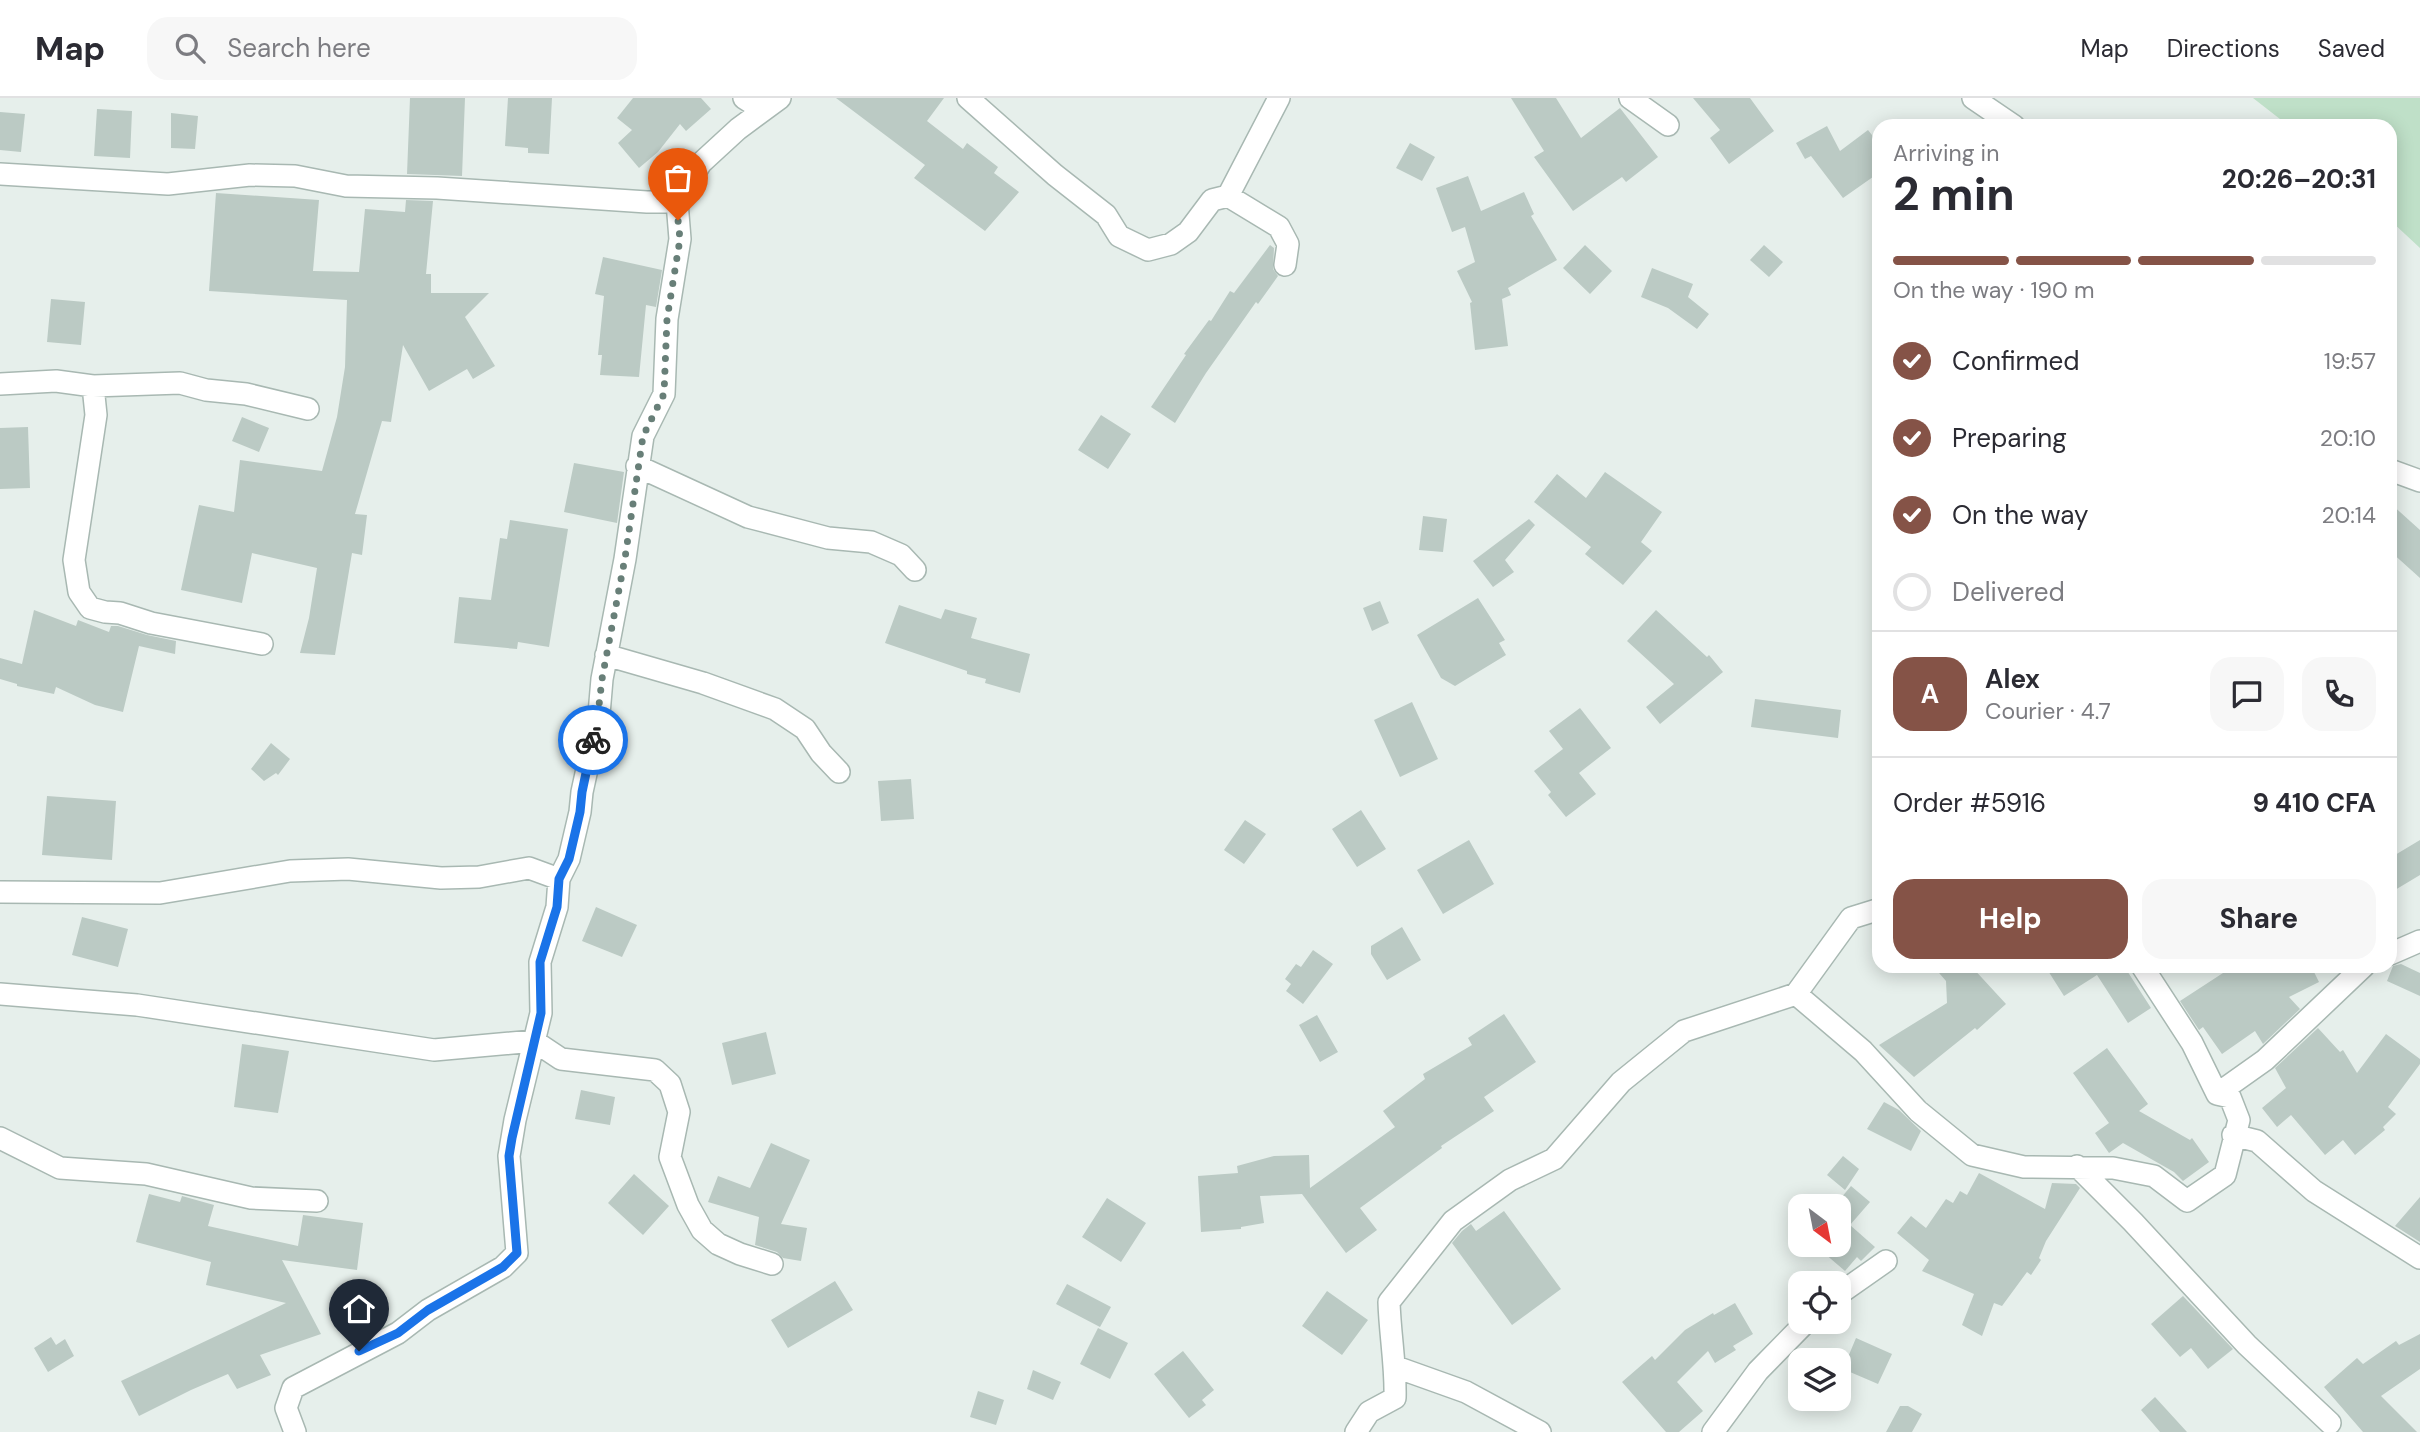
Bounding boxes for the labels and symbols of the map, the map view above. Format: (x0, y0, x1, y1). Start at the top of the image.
pin (648, 148, 708, 220)
courier (558, 705, 628, 775)
north arrow (1788, 1194, 1852, 1256)
pin (329, 1279, 389, 1351)

